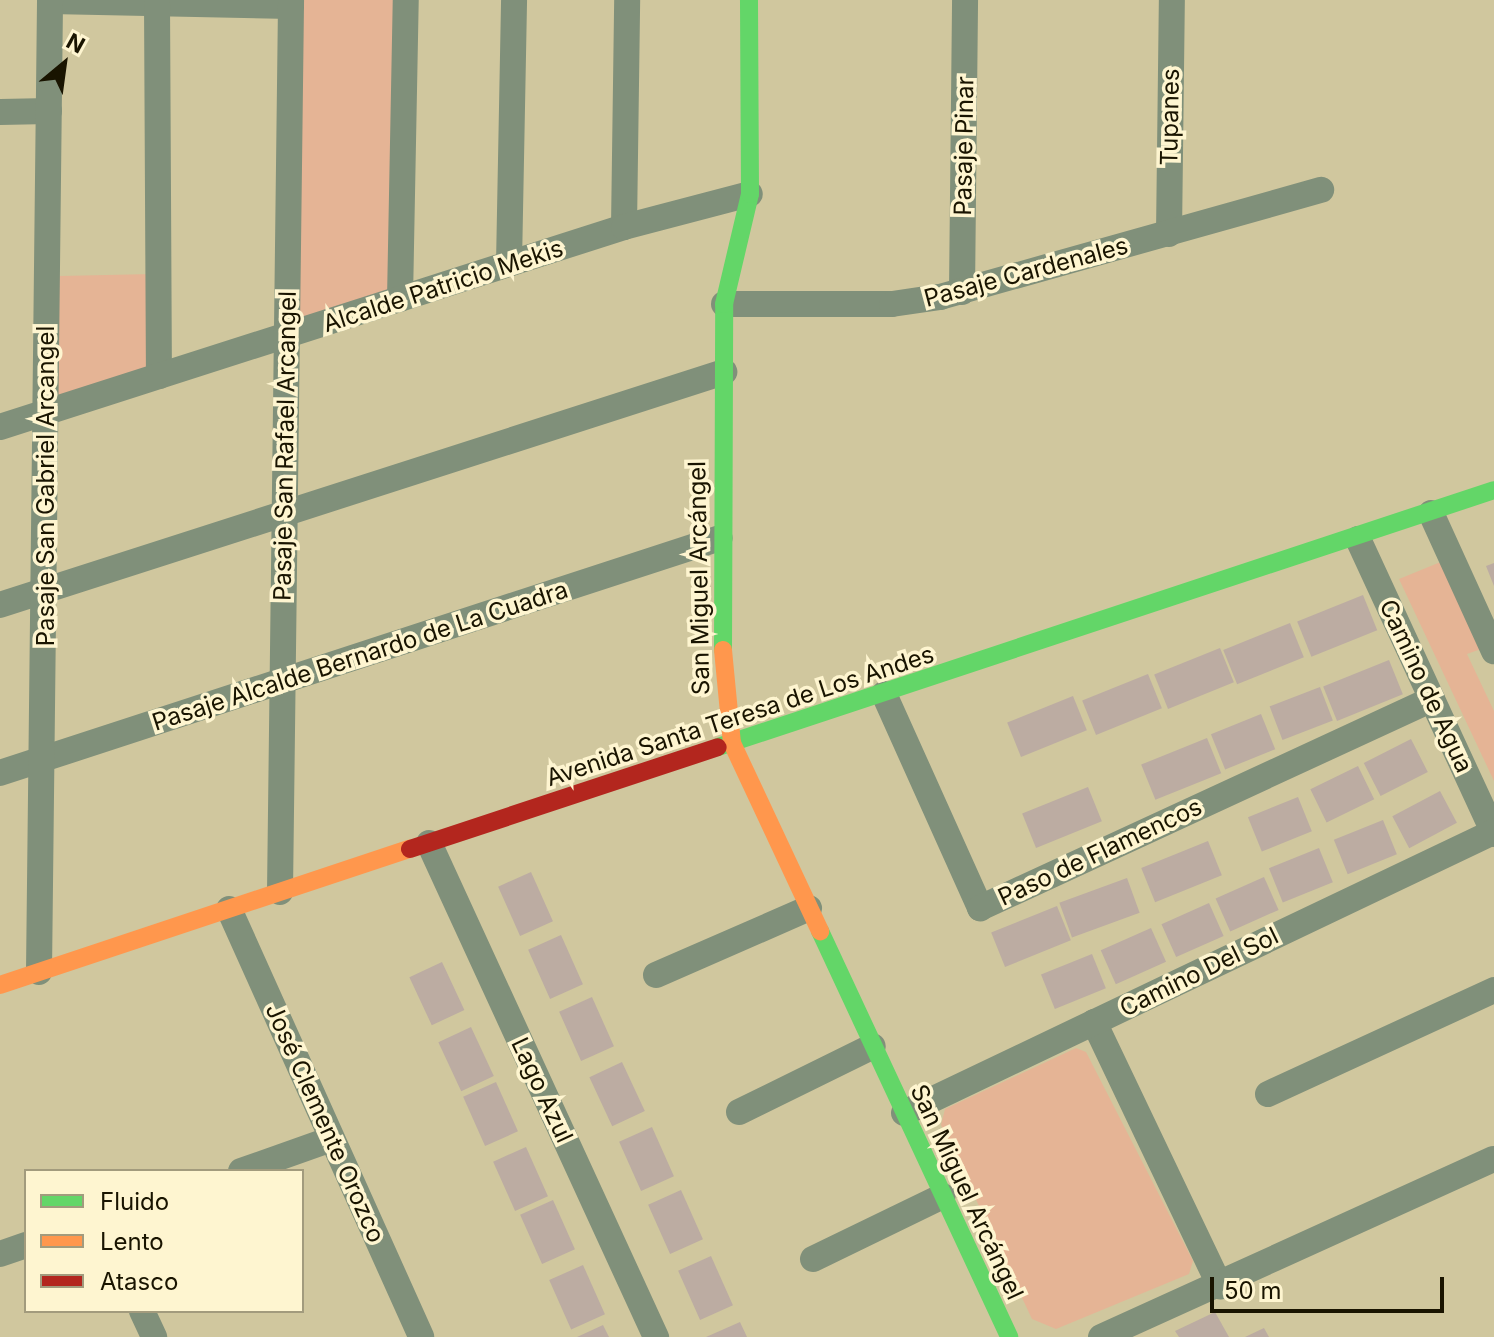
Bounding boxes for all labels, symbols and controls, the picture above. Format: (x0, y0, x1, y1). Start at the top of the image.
north arrow (24, 24, 104, 104)
text: N (62, 28, 89, 58)
street label: Tupanes (1155, 68, 1185, 166)
street label: Pasaje Pinar (948, 76, 980, 216)
street label: Pasaje Cardenales (921, 231, 1131, 313)
street label: Alcalde Patricio Mekis (319, 234, 567, 338)
street label: Pasaje San Rafael Arcangel (268, 291, 302, 601)
street label: Pasaje San Gabriel Arcangel (32, 326, 60, 646)
street label: San Miguel Arcángel (683, 461, 715, 695)
street label: Pasaje Alcalde Bernardo de La Cuadra (148, 575, 572, 737)
street label: Camino de Agua (1373, 595, 1479, 777)
street label: Avenida Santa Teresa de Los Andes (542, 640, 938, 792)
street label: Paso de Flamencos (994, 792, 1206, 912)
street label: Camino Del Sol (1115, 921, 1283, 1023)
street label: José Clemente Orozco (259, 999, 391, 1247)
street label: Lago Azul (505, 1033, 579, 1147)
street label: San Miguel Arcángel (904, 1080, 1030, 1304)
legend (24, 1169, 304, 1313)
text: Fluido (100, 1187, 169, 1216)
text: Lento (100, 1227, 164, 1256)
scale bar (1214, 1261, 1448, 1311)
text: Atasco (100, 1267, 178, 1296)
text: 50 m (1224, 1276, 1282, 1305)

